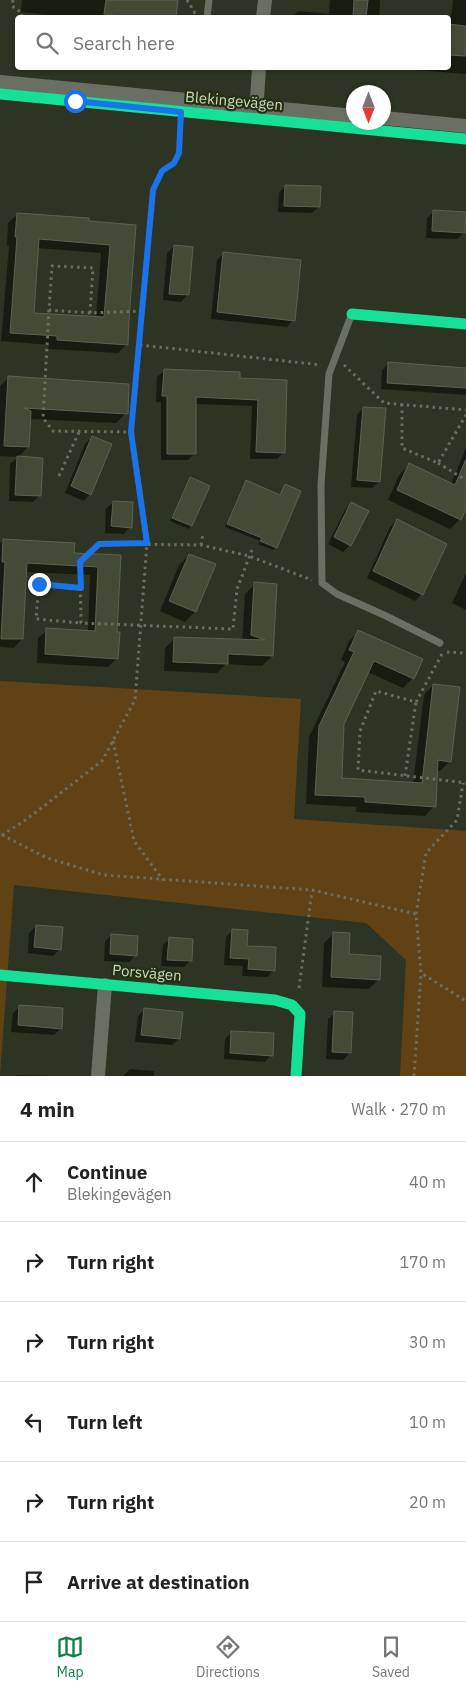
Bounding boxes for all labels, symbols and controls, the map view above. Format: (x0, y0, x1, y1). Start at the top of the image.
search box (15, 15, 451, 70)
icon: search (33, 29, 61, 57)
text: Search here (73, 31, 175, 55)
north arrow (346, 85, 391, 130)
street label: Blekingevägen (184, 87, 284, 114)
route start (64, 90, 87, 113)
route end (28, 573, 51, 596)
street label: Porsvägen (112, 960, 183, 985)
text: 4 min (20, 1095, 75, 1123)
text: Walk · 270 m (351, 1099, 446, 1119)
text: Continue (67, 1160, 147, 1184)
icon: ahead (20, 1168, 48, 1196)
text: 40 m (409, 1172, 446, 1192)
text: Blekingevägen (67, 1184, 172, 1204)
icon: right (20, 1248, 48, 1276)
text: Turn right (67, 1250, 154, 1274)
text: 170 m (399, 1252, 446, 1272)
icon: right (20, 1328, 48, 1356)
text: Turn right (67, 1330, 154, 1354)
text: 30 m (409, 1332, 446, 1352)
icon: left (20, 1408, 48, 1436)
text: Turn left (67, 1410, 143, 1434)
text: 10 m (409, 1412, 446, 1432)
icon: right (20, 1488, 48, 1516)
text: Turn right (67, 1490, 154, 1514)
text: 20 m (409, 1492, 446, 1512)
icon: arrive (20, 1568, 48, 1596)
text: Arrive at destination (67, 1570, 250, 1594)
tab: Map (56, 1633, 84, 1681)
tab: Directions (196, 1633, 260, 1681)
tab: Saved (372, 1633, 410, 1681)

